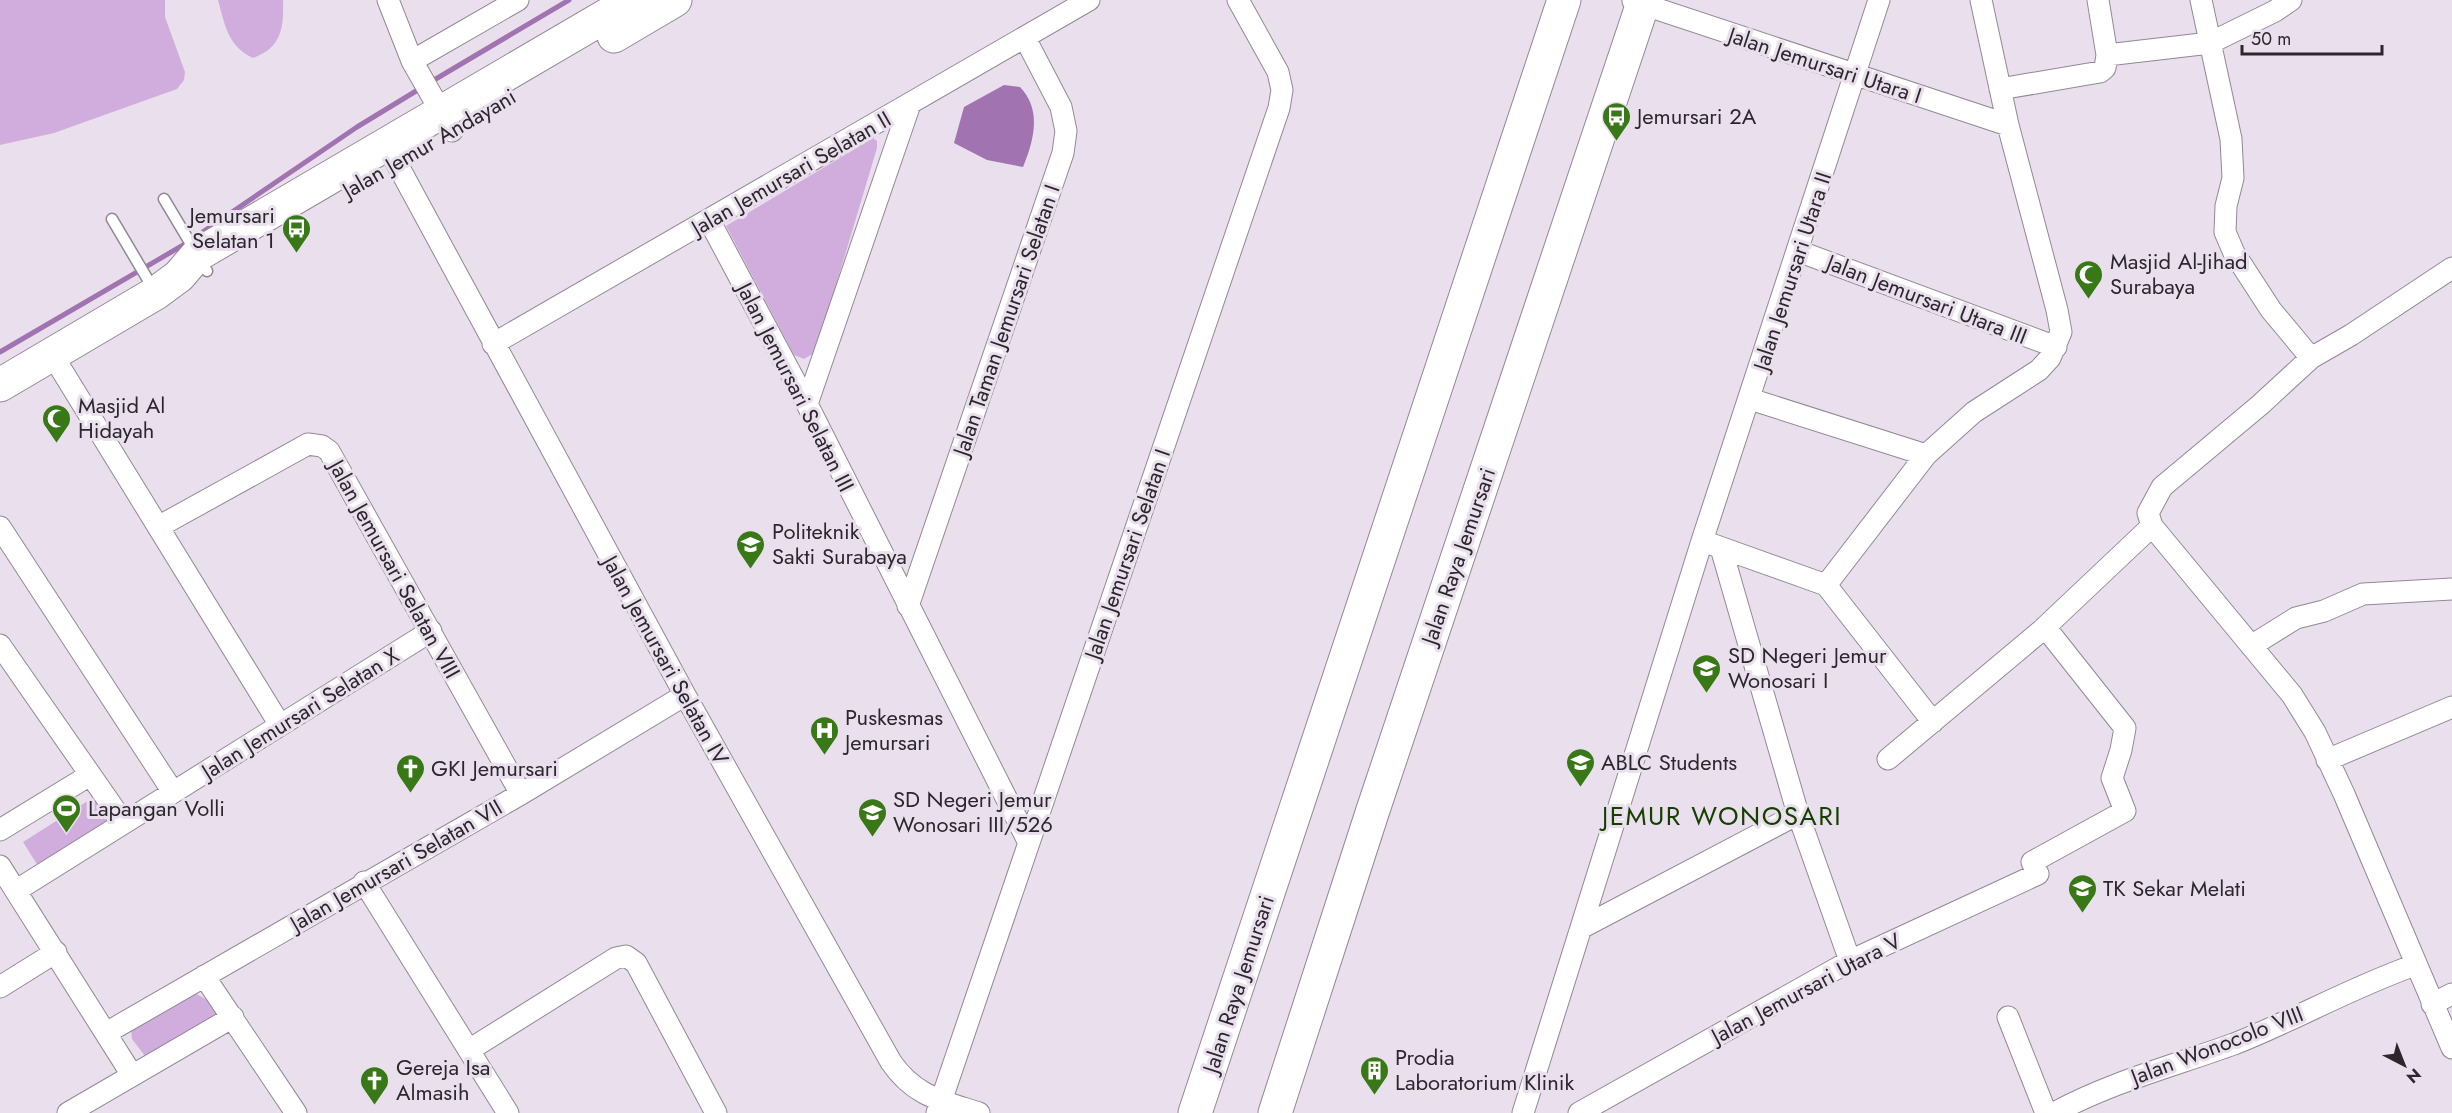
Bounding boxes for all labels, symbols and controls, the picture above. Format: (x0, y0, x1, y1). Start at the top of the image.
street label: Jalan Jemursari Utara I (1721, 18, 1926, 111)
scale bar (2242, 18, 2382, 56)
text: 50 m (2251, 26, 2291, 52)
street label: Jalan Jemur Andayani (334, 80, 522, 207)
bus stop icon: Jemursari 2A (1600, 100, 1632, 142)
place label: Jemursari 2A (1634, 100, 1757, 132)
street label: Jalan Jemursari Selatan II (683, 103, 897, 245)
street label: Jalan Jemursari Utara II (1744, 168, 1839, 377)
street label: Jalan Taman Jemursari Selatan I (944, 180, 1067, 463)
place label: Jemursari Selatan 1 (186, 199, 275, 256)
bus stop icon: Jemursari Selatan 1 (280, 212, 312, 254)
street label: Jalan Jemursari Utara III (1819, 245, 2032, 352)
place label: Masjid Al-Jihad Surabaya (2110, 245, 2248, 302)
mosque icon: Masjid Al-Jihad Surabaya (2073, 258, 2105, 300)
street label: Jalan Jemursari Selatan III (728, 274, 863, 497)
place label: Masjid Al Hidayah (78, 389, 165, 446)
mosque icon: Masjid Al Hidayah (41, 402, 73, 444)
street label: Jalan Jemursari Selatan I (1075, 445, 1178, 666)
street label: Jalan Jemursari Selatan VIII (320, 451, 469, 684)
street label: Jalan Raya Jemursari (1412, 463, 1503, 651)
place label: Politeknik Sakti Surabaya (772, 515, 907, 572)
school or university icon: Politeknik Sakti Surabaya (735, 528, 767, 570)
street label: Jalan Jemursari Selatan IV (594, 547, 737, 771)
street label: Jalan Jemursari Selatan X (193, 639, 405, 788)
place label: SD Negeri Jemur Wonosari I (1728, 639, 1887, 696)
school or university icon: SD Negeri Jemur Wonosari I (1691, 652, 1723, 694)
place label: Puskesmas Jemursari (842, 701, 943, 758)
hospital icon: Puskesmas Jemursari (808, 714, 840, 756)
school or university icon: ABLC Students (1564, 746, 1596, 788)
place label: ABLC Students (1601, 746, 1737, 778)
church icon: GKI Jemursari (394, 752, 426, 794)
place label: GKI Jemursari (431, 752, 558, 784)
place label: SD Negeri Jemur Wonosari III/526 (893, 783, 1053, 840)
street label: Jalan Jemursari Selatan VII (281, 791, 508, 940)
sports icon: Lapangan Volli (51, 792, 83, 834)
place label: Lapangan Volli (88, 792, 225, 824)
school or university icon: SD Negeri Jemur Wonosari III/526 (856, 796, 888, 838)
district label: JEMUR WONOSARI (1599, 797, 1842, 835)
school or university icon: TK Sekar Melati (2066, 872, 2098, 914)
place label: TK Sekar Melati (2103, 872, 2246, 904)
street label: Jalan Raya Jemursari (1193, 891, 1282, 1080)
street label: Jalan Jemursari Utara V (1703, 924, 1907, 1053)
street label: Jalan Wonocolo VIII (2123, 997, 2308, 1094)
north arrow (2374, 1035, 2434, 1095)
place label: Prodia Laboratorium Klinik (1395, 1041, 1575, 1098)
place label: Gereja Isa Almasih (396, 1051, 490, 1108)
building icon: Prodia Laboratorium Klinik (1358, 1054, 1390, 1096)
text: N (2401, 1063, 2426, 1089)
church icon: Gereja Isa Almasih (359, 1064, 391, 1106)

